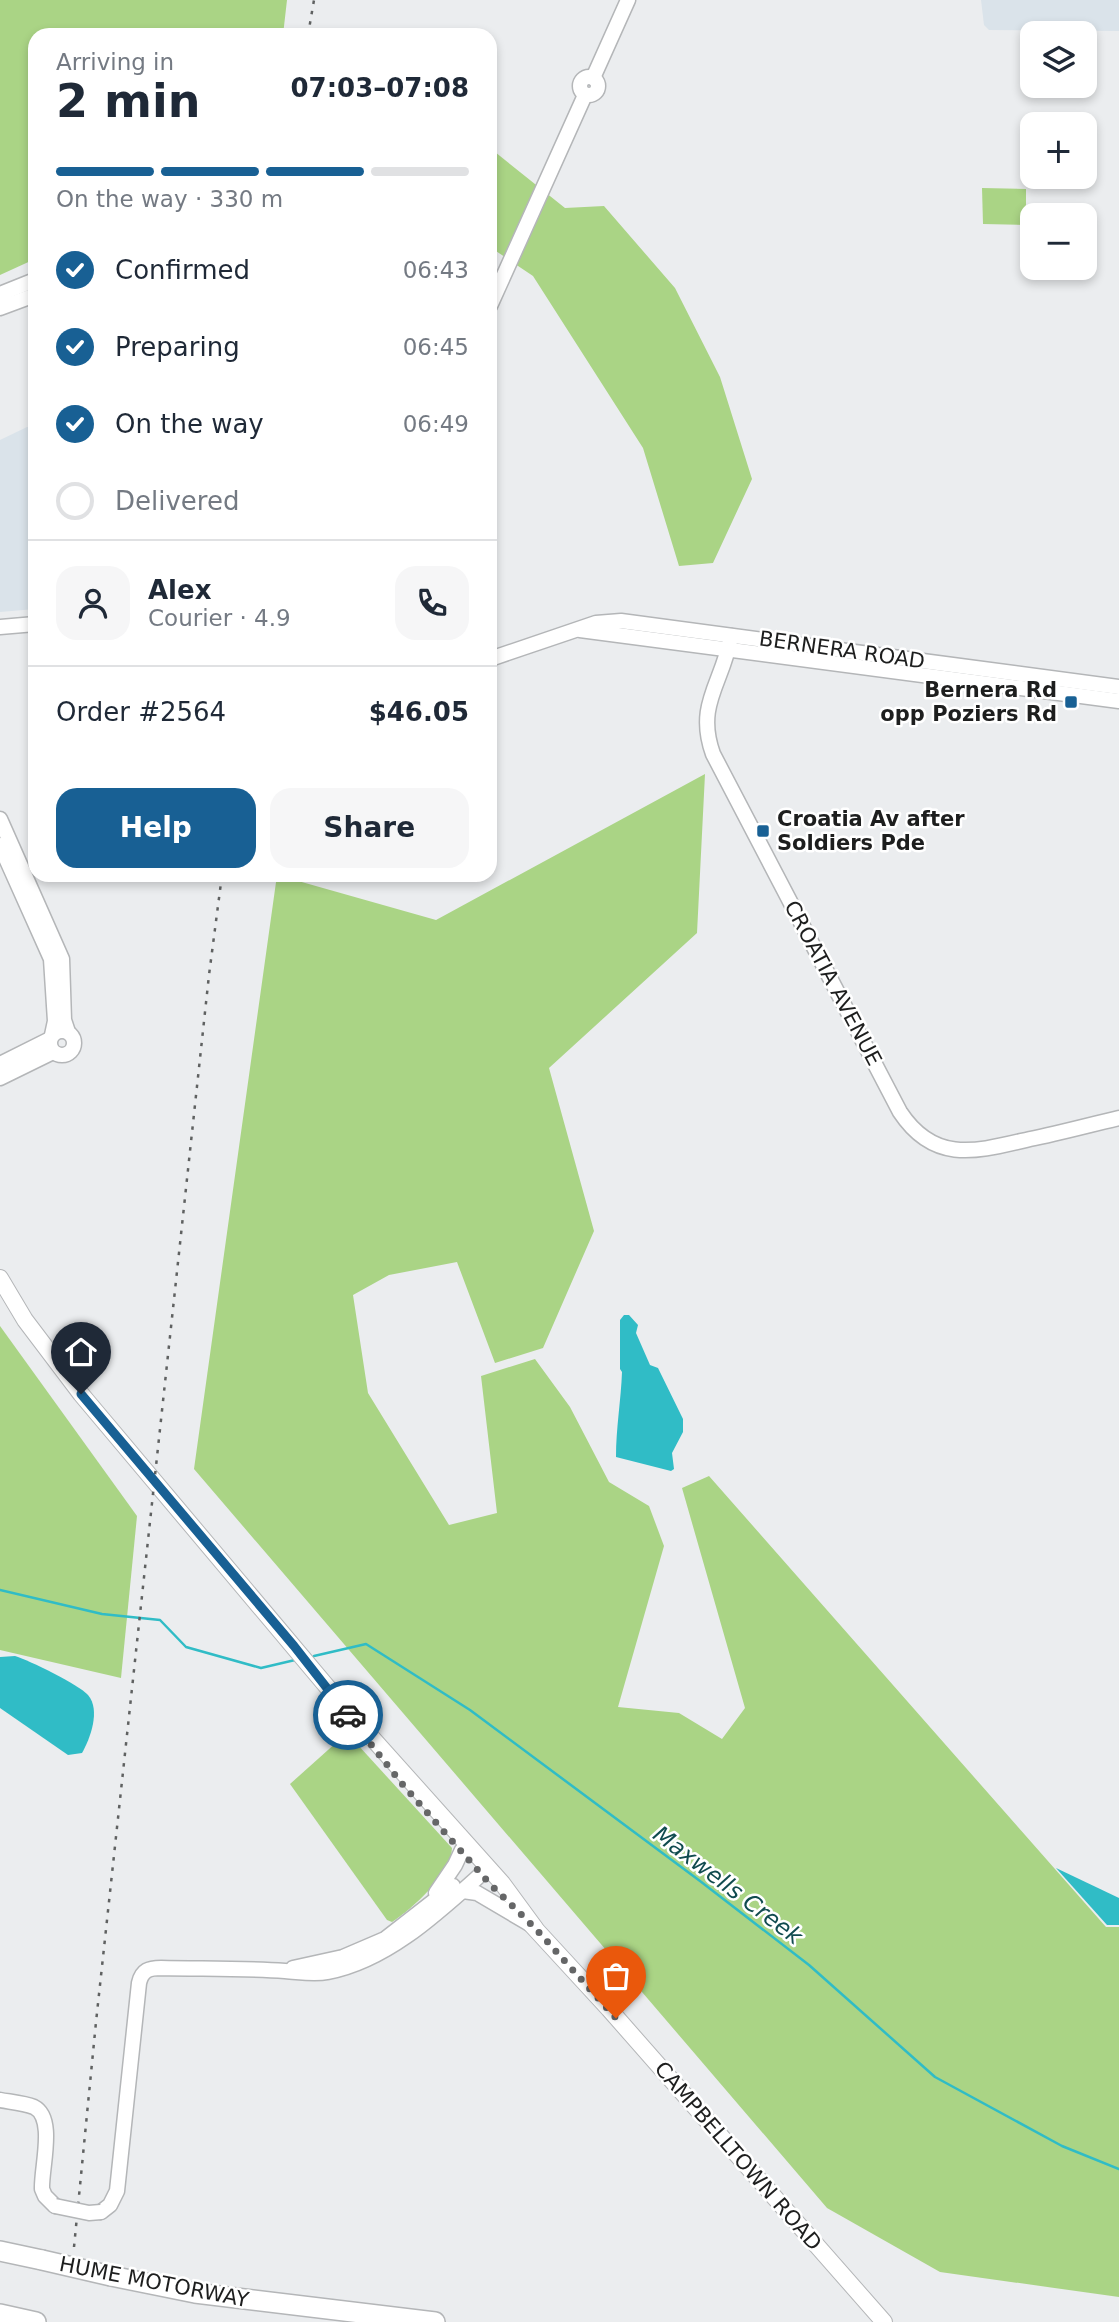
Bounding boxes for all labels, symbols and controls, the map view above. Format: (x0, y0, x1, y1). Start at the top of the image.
map controls (1020, 21, 1097, 280)
button: layers (1020, 21, 1097, 98)
text: Arriving in (56, 49, 174, 75)
text: 07:03–07:08 (290, 73, 469, 103)
text: 2 min (56, 74, 200, 128)
button: + (1020, 112, 1097, 189)
text: On the way · 330 m (56, 186, 283, 212)
button: − (1020, 203, 1097, 280)
icon: check (56, 251, 94, 289)
text: Confirmed (115, 255, 250, 285)
text: 06:43 (403, 257, 469, 283)
icon: check (56, 328, 94, 366)
text: Preparing (115, 332, 240, 362)
text: 06:45 (403, 334, 469, 360)
icon: check (56, 405, 94, 443)
text: On the way (115, 409, 264, 439)
text: 06:49 (403, 411, 469, 437)
text: Delivered (115, 486, 239, 516)
button: person (56, 566, 130, 640)
button: phone (395, 566, 469, 640)
text: Alex (148, 575, 211, 605)
text: Courier · 4.9 (148, 605, 291, 631)
street label: BERNERA ROAD (757, 626, 927, 674)
place label: Bernera Rd opp Poziers Rd (880, 678, 1057, 726)
marker: Bernera Rd opp Poziers Rd (1063, 694, 1079, 710)
text: Order #2564 (56, 697, 226, 727)
text: $46.05 (369, 697, 469, 727)
button: Help (56, 788, 256, 868)
button: Share (270, 788, 469, 868)
place label: Croatia Av after Soldiers Pde (777, 807, 965, 855)
marker: Croatia Av after Soldiers Pde (755, 823, 771, 839)
street label: CROATIA AVENUE (779, 896, 887, 1070)
pin (51, 1322, 111, 1394)
icon: home (62, 1333, 100, 1371)
courier (313, 1680, 383, 1750)
icon: car (329, 1696, 367, 1734)
water label: Maxwells Creek (648, 1821, 809, 1950)
pin (586, 1946, 646, 2018)
icon: bag (597, 1957, 635, 1995)
street label: CAMPBELLTOWN ROAD (650, 2057, 826, 2255)
street label: HUME MOTORWAY (57, 2252, 251, 2312)

